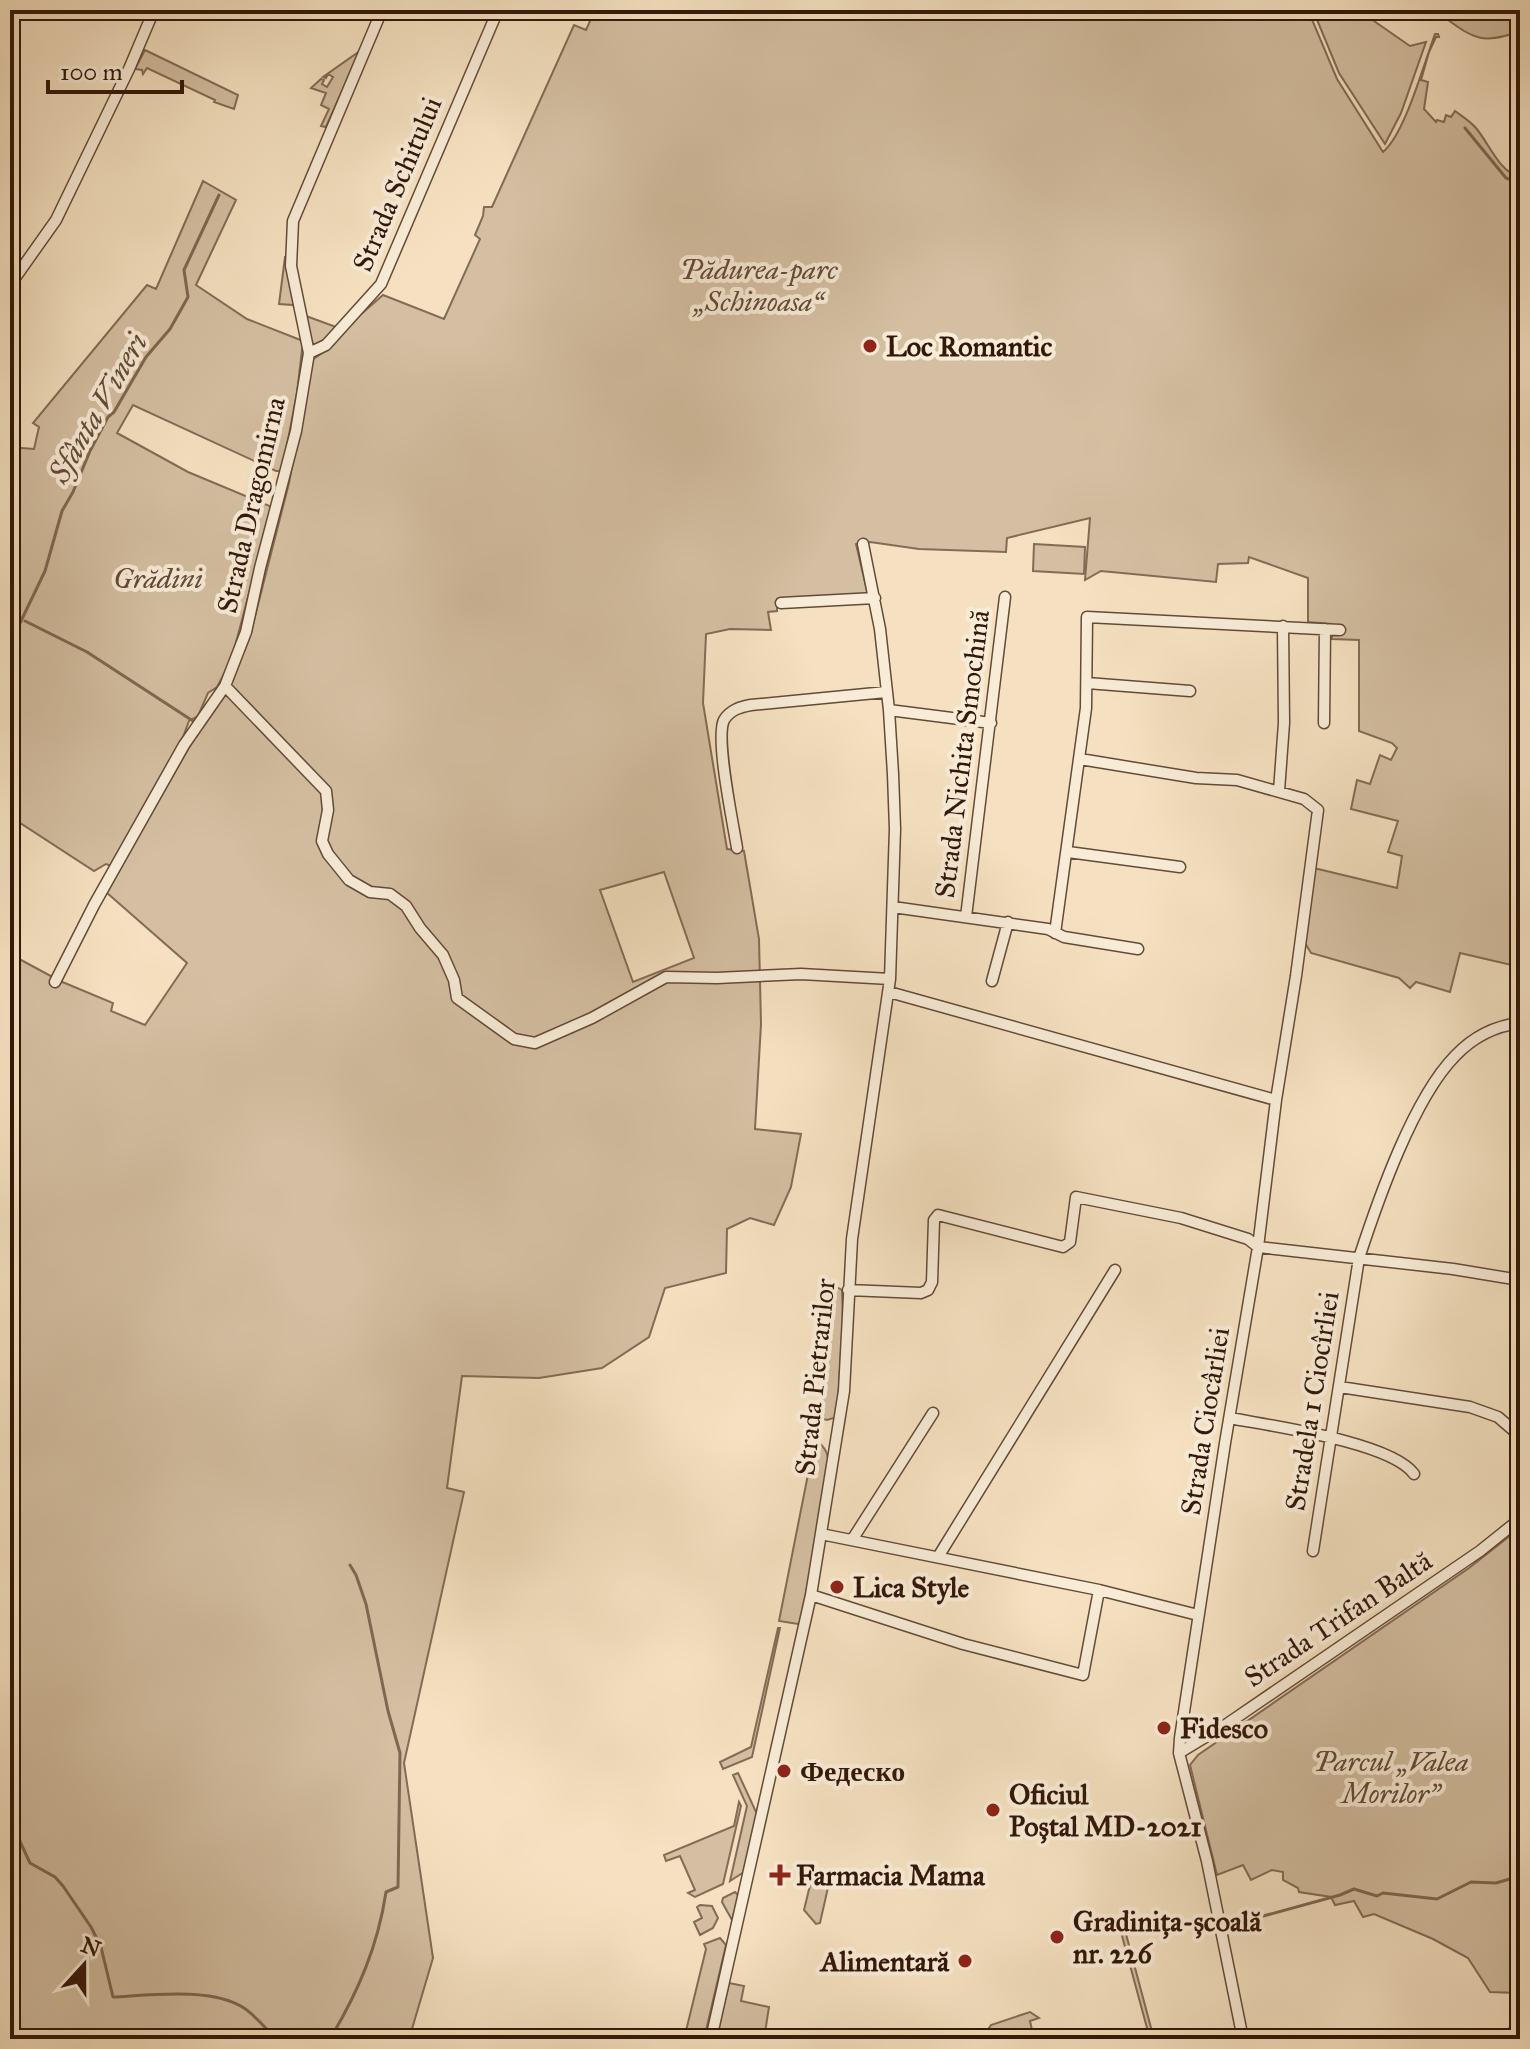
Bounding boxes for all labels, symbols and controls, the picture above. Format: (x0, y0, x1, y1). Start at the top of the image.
scale bar (48, 44, 182, 94)
text: 100 m (60, 57, 123, 87)
street label: Strada Schitului (345, 91, 450, 277)
park label: Pădurea-parc „Schinoasa“ (680, 252, 839, 319)
water label: Sfânta Vineri (40, 326, 155, 490)
place label: Loc Romantic (886, 329, 1052, 364)
marker: Loc Romantic (861, 337, 879, 355)
street label: Strada Dragomirna (209, 393, 293, 616)
park label: Grădini (113, 561, 203, 596)
street label: Strada Nichita Smochină (927, 608, 997, 900)
street label: Strada Pietrarilor (787, 1276, 843, 1477)
street label: Stradela 1 Ciocîrliei (1277, 1288, 1347, 1513)
street label: Strada Ciocârliei (1173, 1324, 1237, 1517)
street label: Strada Trifan Baltă (1237, 1543, 1439, 1695)
place label: Lica Style (853, 1570, 969, 1605)
marker: Lica Style (828, 1578, 846, 1596)
place label: Fidesco (1180, 1711, 1268, 1746)
marker: Fidesco (1155, 1719, 1173, 1737)
park label: Parcul „Valea Morilor” (1313, 1744, 1469, 1811)
place label: Федеско (800, 1754, 905, 1789)
marker: Федеско (775, 1762, 793, 1780)
place label: Oficiul Poștal MD-2021 (1009, 1777, 1202, 1844)
marker: Oficiul Poștal MD-2021 (984, 1801, 1002, 1819)
place label: Farmacia Mama (796, 1858, 986, 1893)
marker: Farmacia Mama (771, 1866, 789, 1884)
place label: Gradinița-școală nr. 226 (1073, 1904, 1262, 1971)
north arrow (44, 1925, 124, 2005)
marker: Gradinița-școală nr. 226 (1048, 1928, 1066, 1946)
text: N (77, 1931, 105, 1963)
place label: Alimentară (819, 1944, 950, 1979)
marker: Alimentară (956, 1952, 974, 1970)

